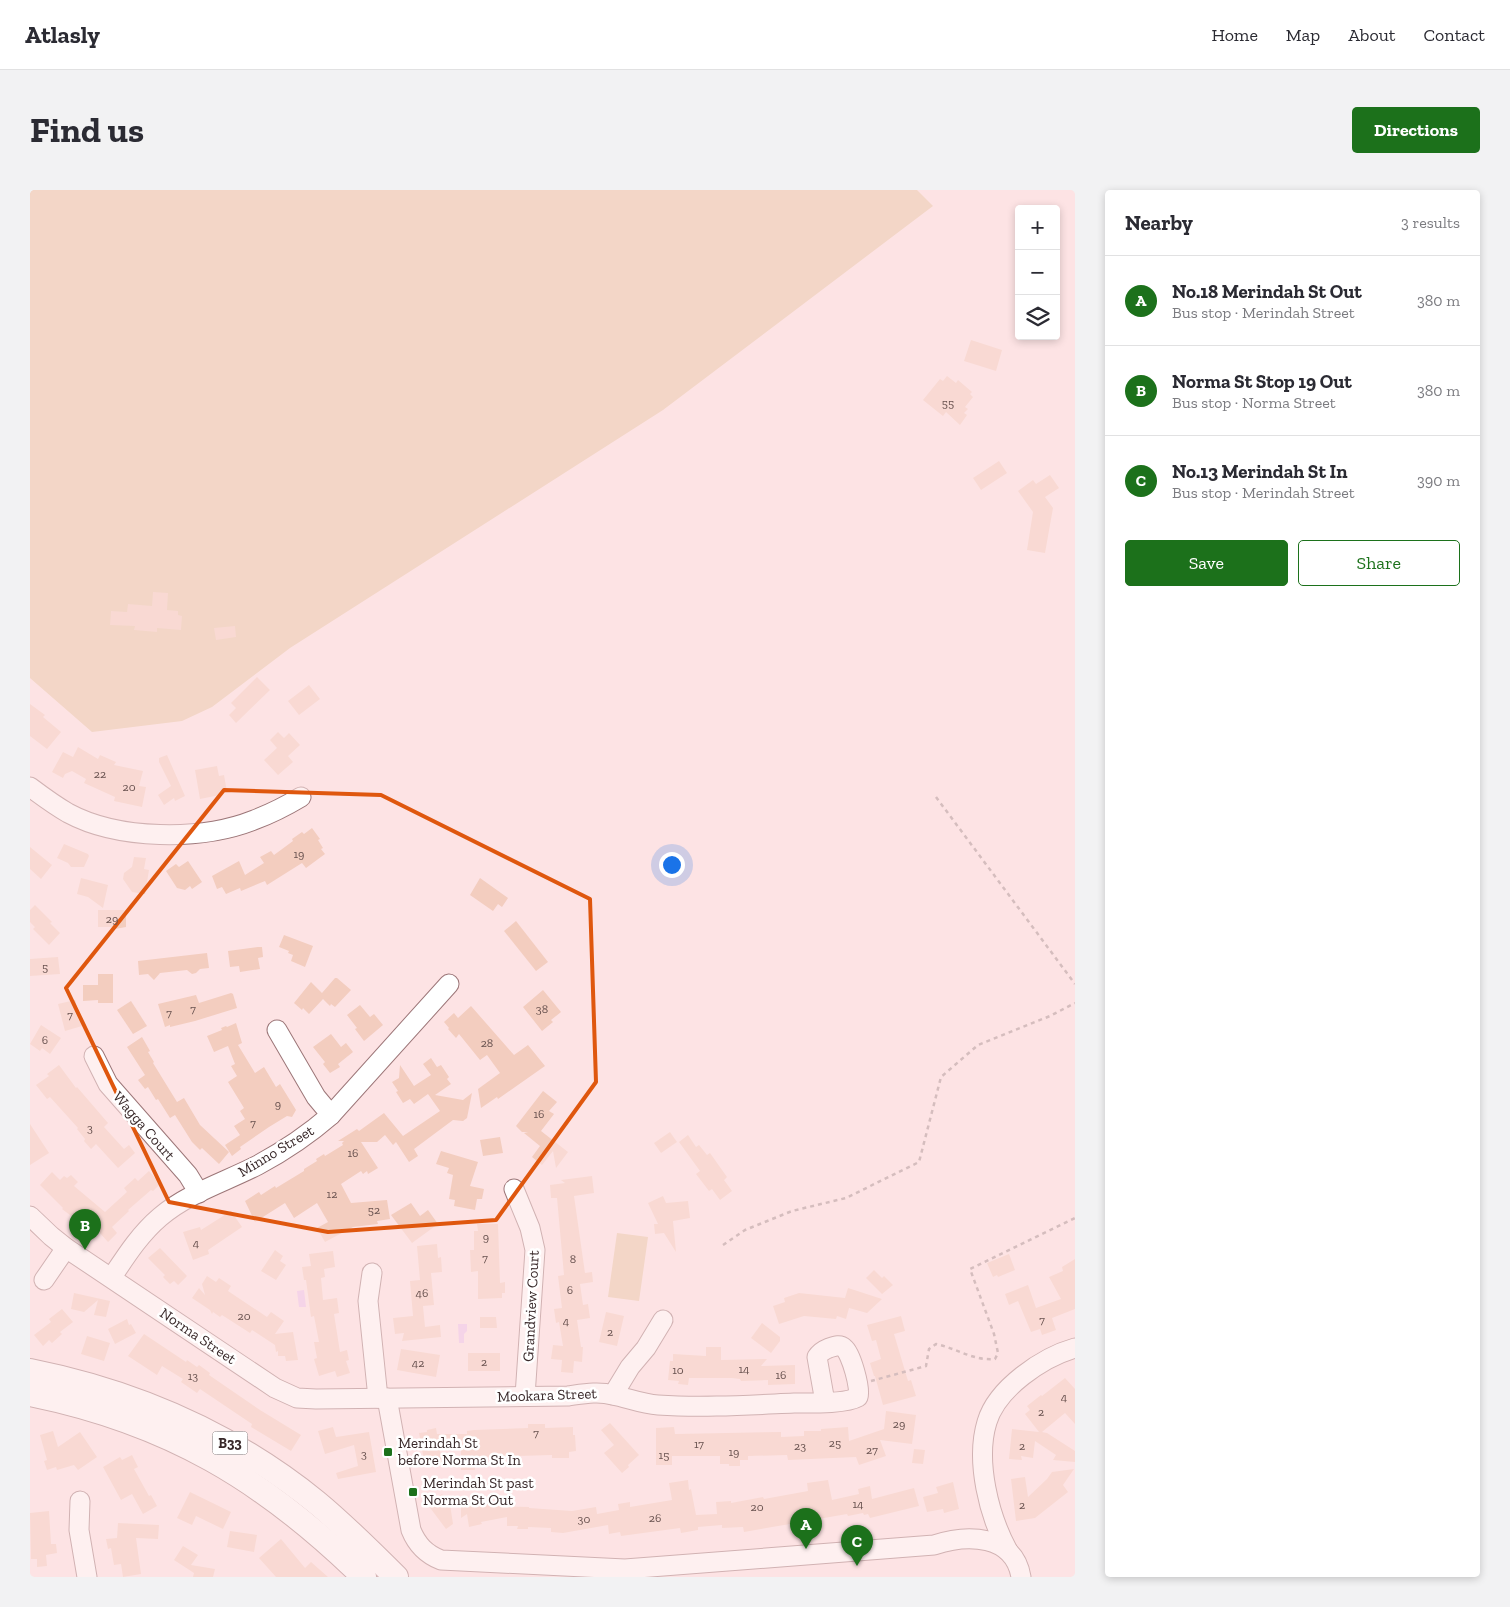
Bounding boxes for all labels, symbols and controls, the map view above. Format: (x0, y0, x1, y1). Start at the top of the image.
text: Atlasly (25, 20, 100, 49)
text: Home (1211, 24, 1258, 46)
text: Map (1286, 24, 1320, 46)
text: About (1348, 24, 1395, 46)
text: Contact (1423, 24, 1485, 46)
button: Directions (1352, 107, 1480, 153)
text: Find us (30, 109, 144, 151)
map controls (1015, 205, 1060, 340)
button: + (1015, 205, 1060, 250)
text: Nearby (1125, 210, 1193, 235)
text: 3 results (1401, 213, 1460, 232)
button: − (1015, 250, 1060, 295)
text: No.18 Merindah St Out (1172, 280, 1362, 303)
text: A (1136, 291, 1147, 310)
text: 380 m (1417, 291, 1460, 310)
button: layers (1015, 295, 1060, 340)
text: Bus stop · Merindah Street (1172, 303, 1355, 322)
text: Norma St Stop 19 Out (1172, 370, 1352, 393)
text: B (1136, 381, 1146, 400)
text: 380 m (1417, 381, 1460, 400)
text: Bus stop · Norma Street (1172, 393, 1336, 412)
house number: 55 (942, 396, 954, 410)
text: No.13 Merindah St In (1172, 460, 1347, 483)
text: C (1136, 471, 1146, 490)
text: 390 m (1417, 471, 1460, 490)
text: Bus stop · Merindah Street (1172, 483, 1355, 502)
button: Save (1125, 540, 1288, 586)
button: Share (1298, 540, 1460, 586)
house number: 22 (94, 767, 106, 781)
house number: 20 (122, 780, 136, 794)
house number: 19 (294, 847, 305, 861)
your location (659, 852, 685, 878)
house number: 29 (106, 912, 118, 926)
house number: 5 (42, 960, 48, 974)
house number: 7 (190, 1002, 196, 1016)
house number: 38 (536, 1002, 548, 1016)
house number: 7 (166, 1006, 172, 1020)
house number: 7 (67, 1008, 73, 1022)
house number: 6 (42, 1033, 48, 1047)
house number: 28 (481, 1036, 493, 1050)
street label: Wagga Court (109, 1088, 179, 1164)
house number: 9 (275, 1097, 281, 1111)
house number: 16 (534, 1107, 545, 1121)
house number: 7 (250, 1116, 256, 1130)
house number: 3 (87, 1121, 93, 1135)
street label: Minno Street (235, 1121, 318, 1181)
house number: 16 (348, 1146, 359, 1160)
house number: 12 (327, 1187, 337, 1201)
house number: 52 (368, 1203, 380, 1217)
pin: B (69, 1209, 101, 1250)
house number: 9 (483, 1230, 489, 1244)
house number: 4 (193, 1236, 200, 1250)
street label: Grandview Court (519, 1249, 543, 1362)
house number: 7 (482, 1251, 488, 1265)
house number: 8 (570, 1252, 576, 1266)
house number: 6 (567, 1283, 573, 1297)
house number: 46 (416, 1286, 428, 1300)
street label: Norma Street (157, 1304, 240, 1368)
house number: 20 (237, 1309, 251, 1323)
house number: 7 (1039, 1313, 1045, 1327)
house number: 4 (563, 1314, 570, 1328)
house number: 2 (607, 1325, 613, 1339)
house number: 2 (481, 1355, 487, 1369)
house number: 42 (412, 1356, 424, 1370)
house number: 14 (738, 1362, 750, 1376)
house number: 10 (672, 1363, 684, 1377)
house number: 16 (776, 1368, 787, 1382)
house number: 13 (188, 1369, 198, 1383)
street label: Mookara Street (497, 1384, 598, 1406)
house number: 4 (1061, 1390, 1068, 1404)
house number: 2 (1038, 1405, 1044, 1419)
house number: 29 (893, 1417, 905, 1431)
house number: 7 (533, 1426, 539, 1440)
road number: B33 (212, 1432, 248, 1454)
place label: Merindah St before Norma St In (397, 1434, 521, 1469)
house number: 25 (829, 1436, 841, 1450)
house number: 17 (694, 1437, 704, 1451)
house number: 23 (794, 1439, 806, 1453)
house number: 2 (1019, 1439, 1025, 1453)
house number: 27 (866, 1443, 878, 1457)
house number: 19 (729, 1445, 740, 1459)
marker: Merindah St before Norma St In (382, 1446, 394, 1458)
house number: 3 (361, 1447, 367, 1461)
house number: 15 (659, 1448, 669, 1462)
place label: Merindah St past Norma St Out (423, 1474, 534, 1509)
marker: Merindah St past Norma St Out (407, 1486, 419, 1498)
house number: 14 (852, 1497, 864, 1511)
house number: 2 (1019, 1498, 1025, 1512)
house number: 20 (750, 1500, 764, 1514)
pin: A (790, 1508, 822, 1549)
house number: 26 (649, 1511, 661, 1525)
house number: 30 (578, 1512, 590, 1526)
pin: C (841, 1525, 873, 1566)

